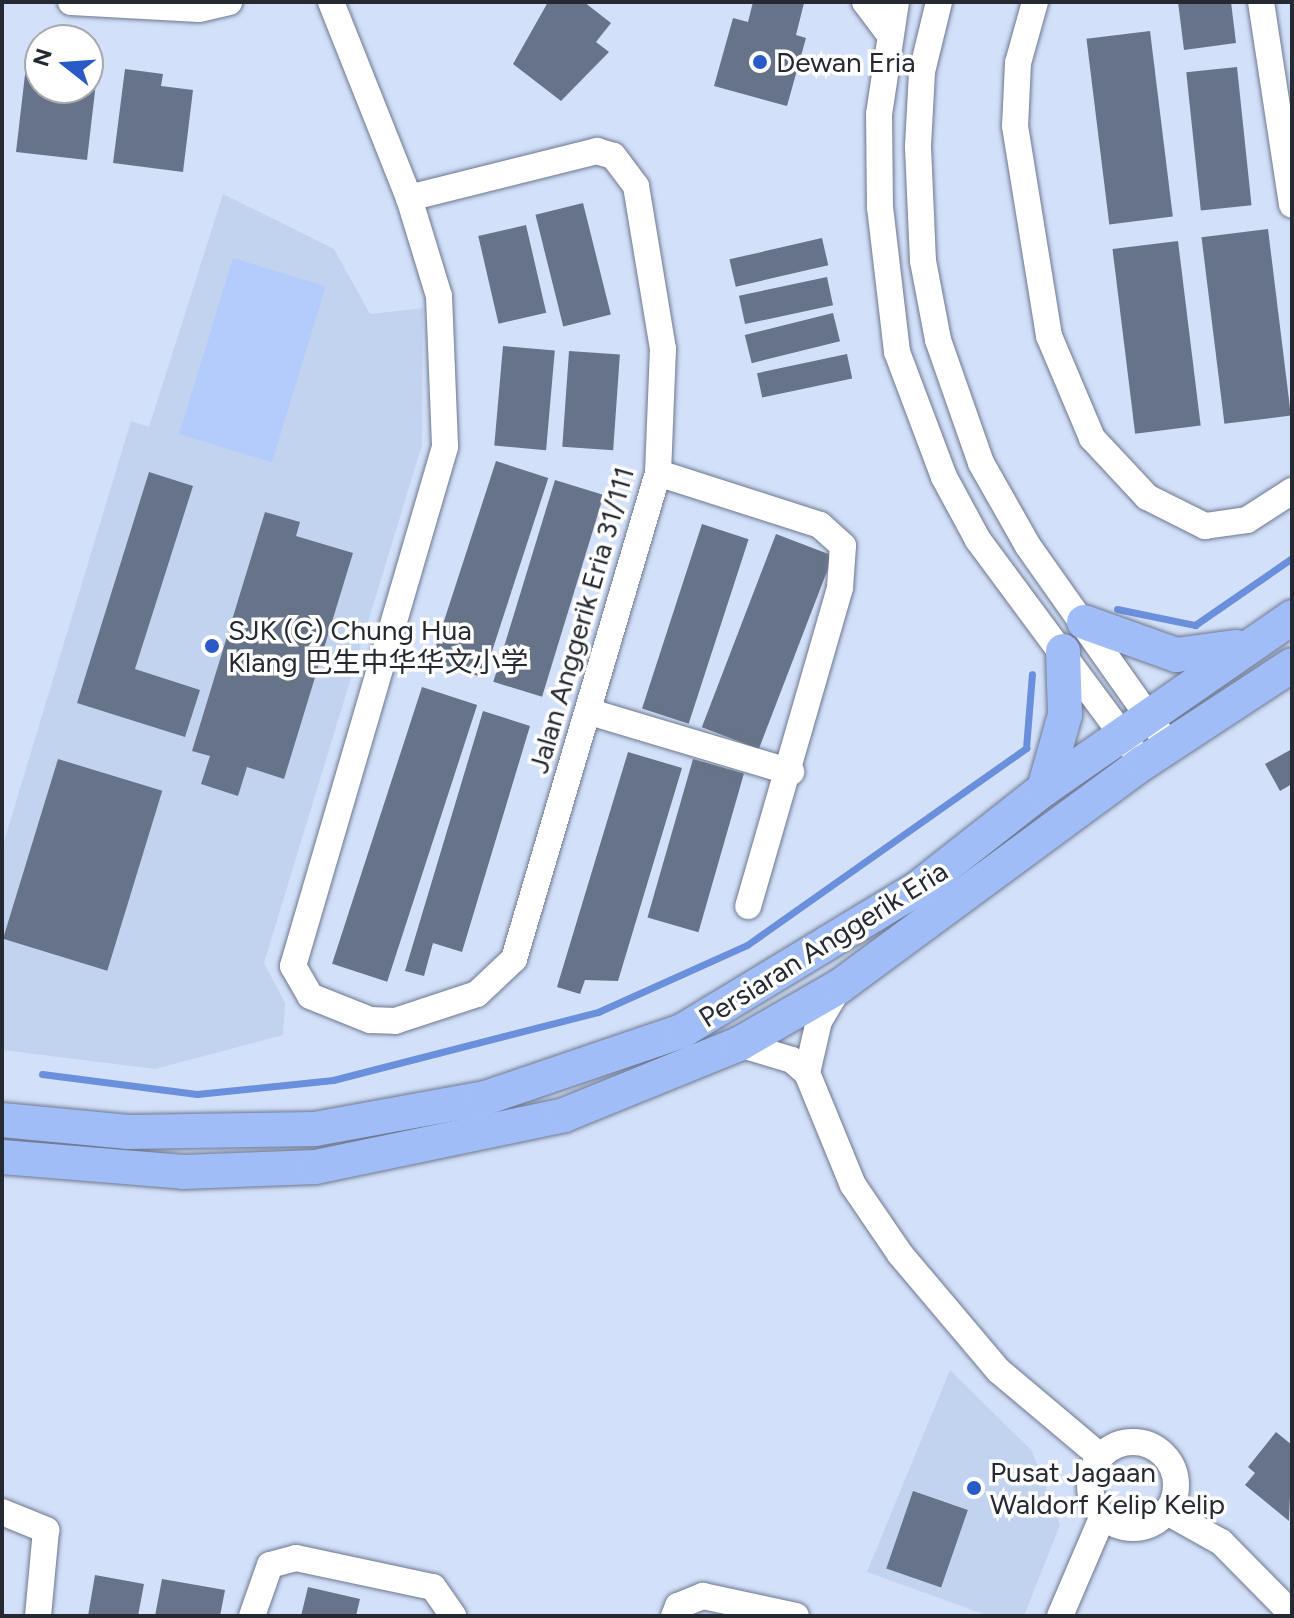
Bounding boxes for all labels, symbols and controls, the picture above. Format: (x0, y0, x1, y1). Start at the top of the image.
north arrow (24, 24, 104, 104)
text: N (27, 45, 58, 70)
place label: Dewan Eria (776, 45, 915, 79)
marker: Dewan Eria (751, 53, 769, 71)
street label: Jalan Anggerik Eria 31/111 (521, 463, 641, 777)
place label: SJK (C) Chung Hua Klang 巴生中华华文小学 (228, 613, 528, 679)
marker: SJK (C) Chung Hua Klang 巴生中华华文小学 (203, 637, 221, 655)
street label: Persiaran Anggerik Eria (692, 854, 954, 1034)
place label: Pusat Jagaan Waldorf Kelip Kelip (990, 1455, 1225, 1521)
marker: Pusat Jagaan Waldorf Kelip Kelip (965, 1479, 983, 1497)

